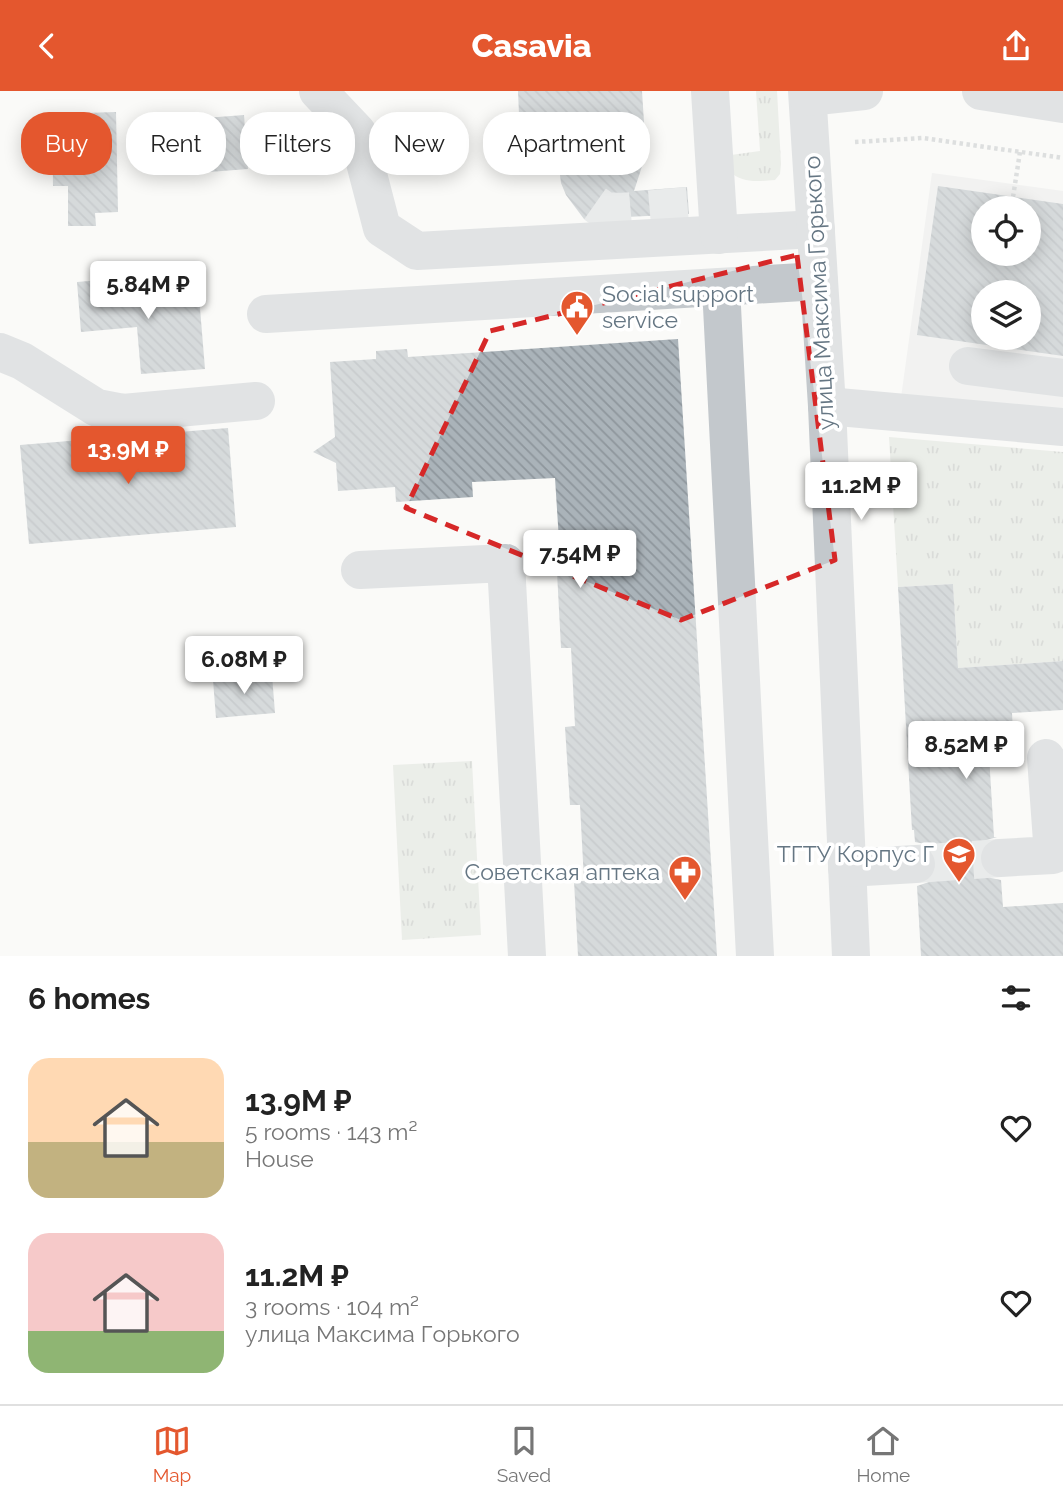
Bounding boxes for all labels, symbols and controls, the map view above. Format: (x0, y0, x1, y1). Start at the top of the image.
icon: back (28, 27, 66, 65)
text: Casavia (472, 27, 591, 64)
icon: share (997, 27, 1035, 65)
chip: Buy (21, 112, 112, 175)
chip: Rent (126, 112, 226, 175)
chip: Filters (240, 112, 355, 175)
chip: New (369, 112, 469, 175)
chip: Apartment (483, 112, 650, 175)
street label: улица Максима Горького (798, 155, 839, 431)
map controls (971, 196, 1041, 350)
button: locate (971, 196, 1041, 266)
pin: 5.84M ₽ (83, 261, 213, 321)
text: 5.84M ₽ (106, 270, 190, 297)
place label: Social support service (602, 280, 754, 333)
button: layers (971, 280, 1041, 350)
public building icon: Social support service (558, 288, 596, 337)
pin: 13.9M ₽ (63, 427, 193, 486)
text: 13.9M ₽ (87, 435, 169, 462)
pin: 11.2M ₽ (796, 463, 926, 522)
text: 11.2M ₽ (821, 471, 901, 498)
pin: 7.54M ₽ (515, 531, 645, 590)
text: 7.54M ₽ (539, 539, 621, 566)
pin: 6.08M ₽ (179, 637, 309, 696)
text: 6.08M ₽ (201, 645, 287, 672)
pin: 8.52M ₽ (901, 721, 1031, 781)
text: 8.52M ₽ (924, 730, 1008, 757)
school or university icon: ТГТУ Корпус Г (940, 835, 978, 884)
place label: ТГТУ Корпус Г (777, 840, 934, 867)
pharmacy icon: Советская аптека (666, 853, 704, 902)
place label: Советская аптека (464, 858, 660, 885)
icon: filters (997, 979, 1035, 1017)
text: 6 homes (28, 981, 150, 1016)
text: 13.9M ₽ (245, 1083, 352, 1118)
icon: home (84, 1086, 168, 1170)
icon: heart (997, 1109, 1035, 1147)
text: 5 rooms · 143 m² (245, 1118, 417, 1145)
text: House (245, 1145, 314, 1172)
text: 11.2M ₽ (245, 1258, 349, 1293)
icon: home (84, 1261, 168, 1345)
icon: heart (997, 1284, 1035, 1322)
text: 3 rooms · 104 m² (245, 1293, 419, 1320)
text: улица Максима Горького (245, 1320, 520, 1347)
tab: Map (153, 1422, 191, 1486)
tab: Saved (497, 1422, 551, 1486)
tab: Home (856, 1422, 910, 1486)

